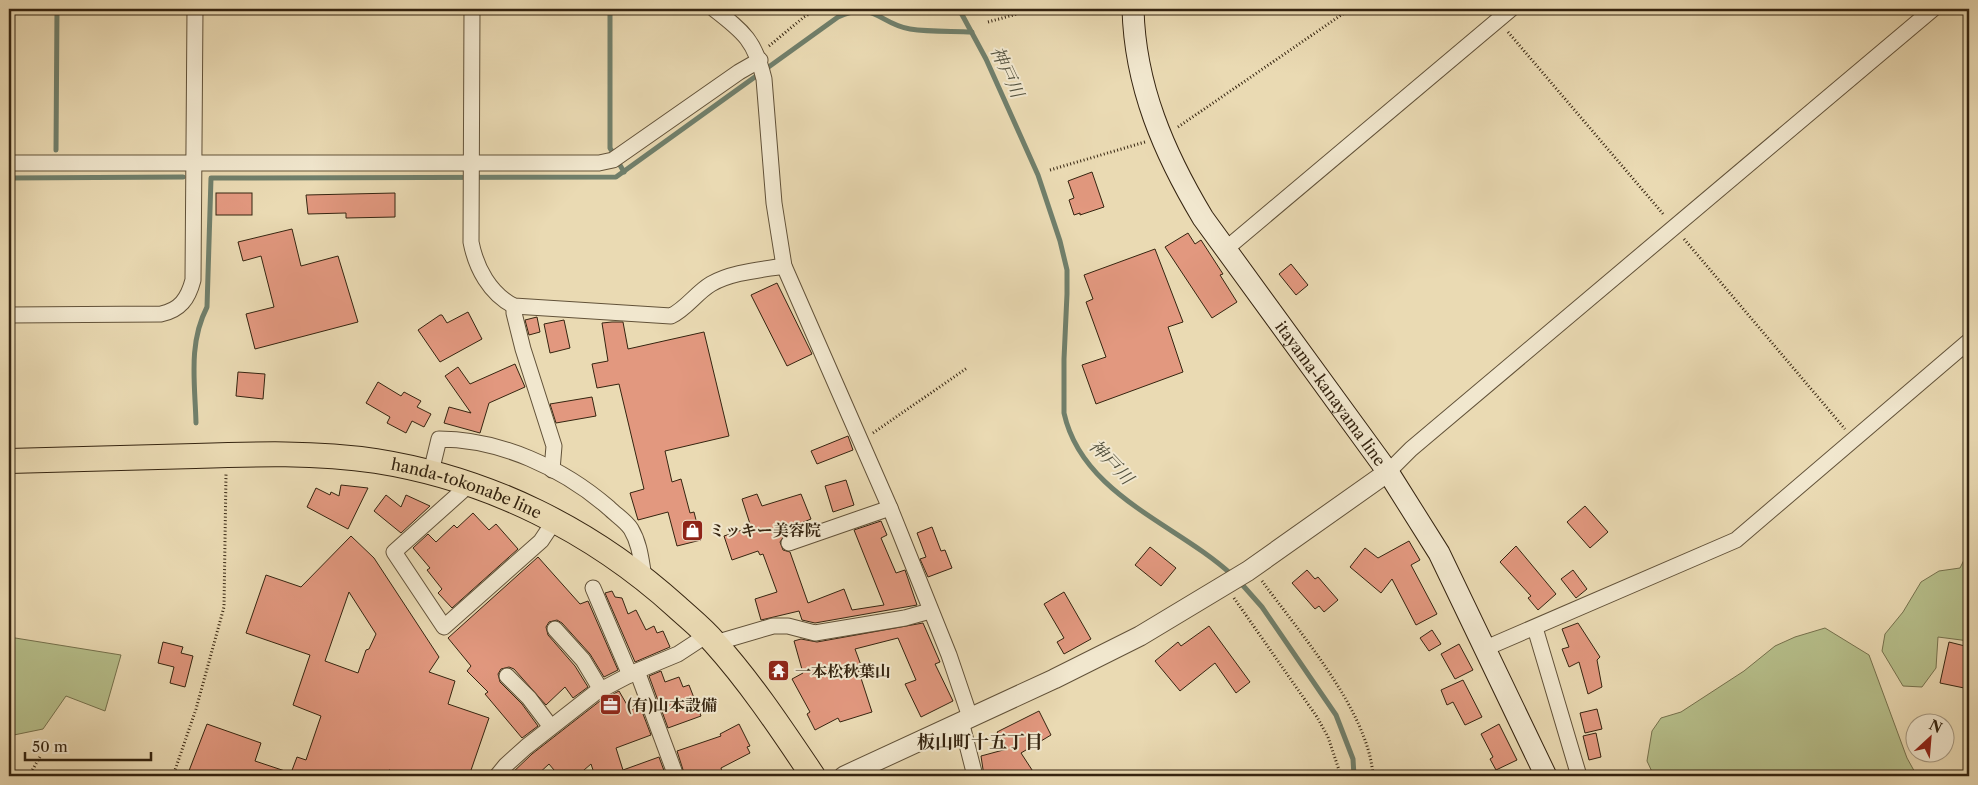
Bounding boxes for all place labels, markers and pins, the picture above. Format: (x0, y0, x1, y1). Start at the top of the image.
shop icon: ミッキー美容院 (681, 518, 705, 542)
place label: ミッキー美容院 (709, 520, 821, 540)
temple icon: 一本松秋葉山 (767, 659, 791, 683)
place label: 一本松秋葉山 (795, 661, 891, 681)
office icon: (有)山本設備 (599, 693, 623, 717)
place label: (有)山本設備 (627, 695, 717, 715)

